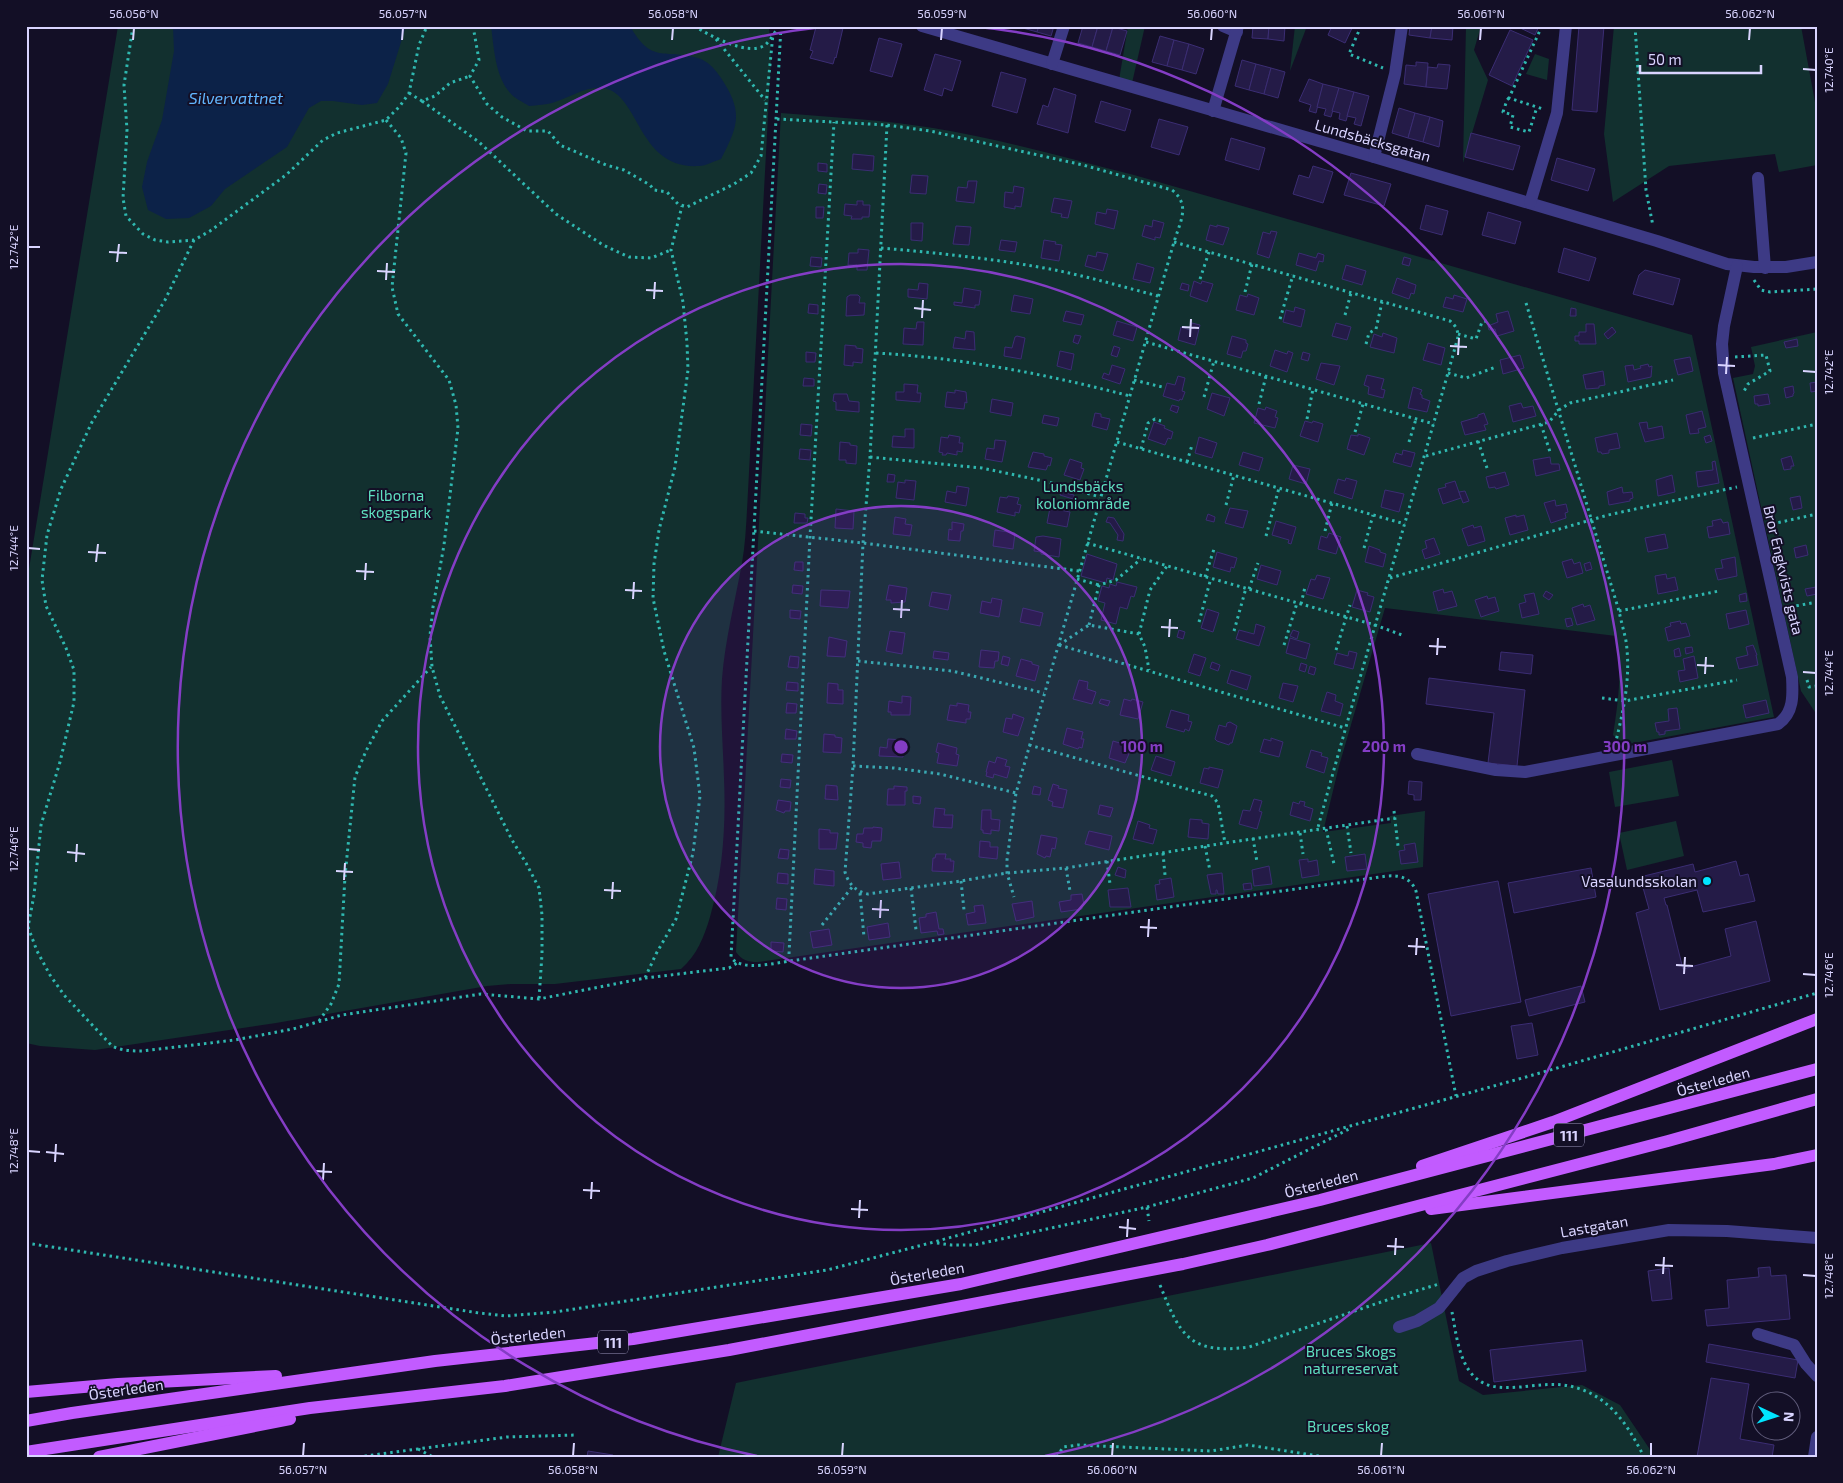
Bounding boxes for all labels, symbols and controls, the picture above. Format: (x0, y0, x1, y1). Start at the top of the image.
text: 56.056°N (109, 6, 159, 20)
text: 56.057°N (379, 6, 427, 20)
text: 56.058°N (648, 6, 698, 20)
text: 56.059°N (917, 6, 967, 20)
text: 56.060°N (1187, 6, 1237, 20)
text: 56.061°N (1457, 6, 1505, 20)
text: 56.062°N (1725, 6, 1775, 20)
scale bar (1640, 42, 1762, 74)
text: 12.740°E (1821, 47, 1835, 93)
text: 50 m (1648, 50, 1682, 68)
water label: Silvervattnet (189, 88, 284, 107)
street label: Lundsbäcksgatan (1313, 115, 1433, 165)
text: 12.742°E (6, 224, 20, 270)
text: 12.742°E (1821, 349, 1835, 395)
park label: Lundsbäcks koloniområde (1036, 477, 1130, 512)
park label: Filborna skogspark (361, 486, 431, 521)
street label: Bror Engkvists gata (1760, 504, 1808, 636)
text: 12.744°E (6, 525, 20, 571)
text: 12.744°E (1821, 650, 1835, 696)
text: 100 m (1121, 737, 1163, 755)
text: 200 m (1362, 737, 1406, 755)
text: 300 m (1603, 737, 1647, 755)
centre of rings (892, 738, 910, 756)
text: 12.746°E (6, 826, 20, 872)
place label: Vasalundsskolan (1581, 872, 1697, 890)
marker: Vasalundsskolan (1701, 875, 1713, 887)
text: 12.746°E (1821, 952, 1835, 998)
street label: Österleden (1674, 1063, 1752, 1099)
road number: 111 (1554, 1124, 1584, 1146)
text: 12.748°E (6, 1128, 20, 1174)
street label: Österleden (1282, 1165, 1360, 1201)
street label: Lastgatan (1559, 1211, 1629, 1241)
text: 12.748°E (1821, 1253, 1835, 1299)
street label: Österleden (888, 1258, 966, 1288)
street label: Österleden (490, 1322, 566, 1348)
road number: 111 (598, 1330, 628, 1354)
park label: Bruces Skogs naturreservat (1304, 1342, 1399, 1377)
street label: Österleden (87, 1375, 165, 1403)
north arrow (1750, 1390, 1800, 1440)
text: N (1781, 1411, 1798, 1423)
park label: Bruces skog (1307, 1417, 1390, 1435)
text: 56.057°N (279, 1462, 327, 1476)
text: 56.058°N (548, 1462, 598, 1476)
text: 56.059°N (817, 1462, 867, 1476)
text: 56.060°N (1087, 1462, 1137, 1476)
text: 56.061°N (1357, 1462, 1405, 1476)
text: 56.062°N (1626, 1462, 1676, 1476)

